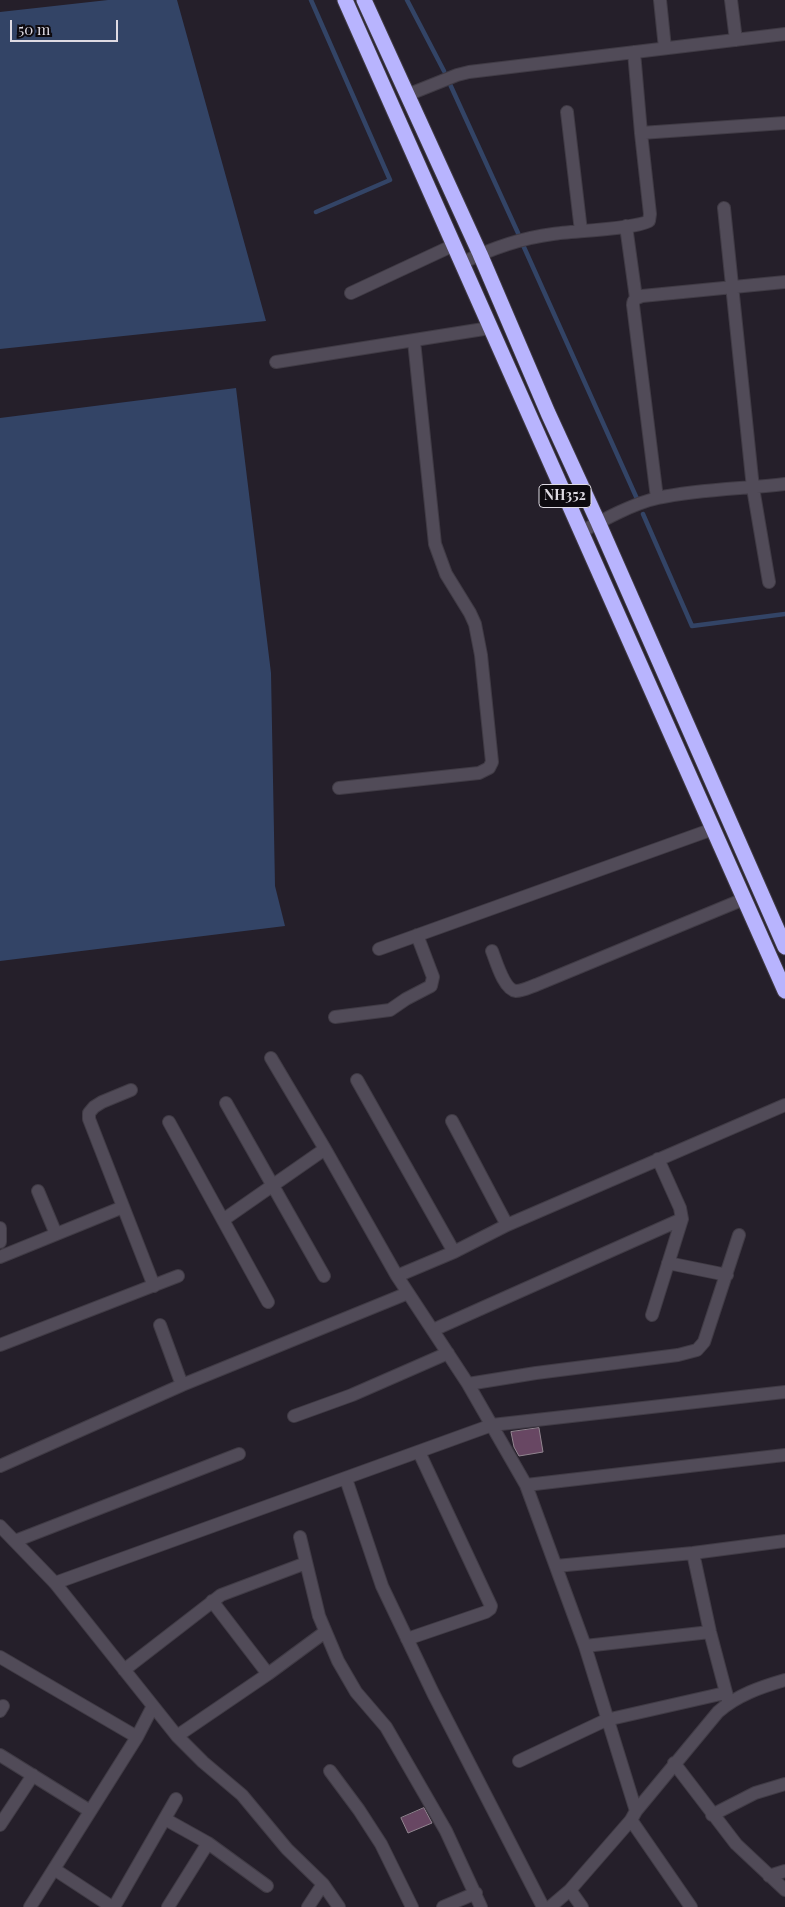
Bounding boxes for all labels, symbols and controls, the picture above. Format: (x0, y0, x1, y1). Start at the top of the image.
scale bar (12, 10, 120, 42)
text: 50 m (18, 19, 50, 39)
road number: NH352 (539, 484, 591, 508)

